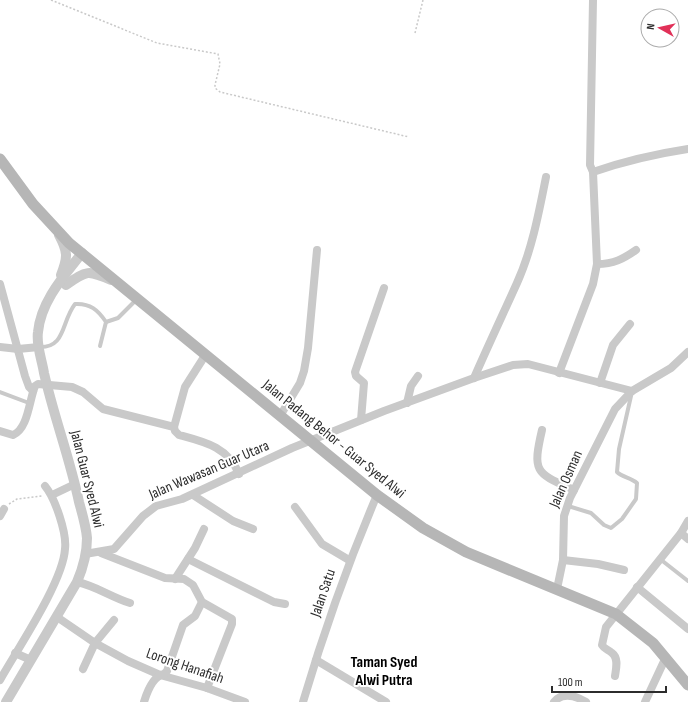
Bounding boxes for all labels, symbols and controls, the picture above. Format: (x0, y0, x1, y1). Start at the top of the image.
north arrow (640, 8, 680, 48)
text: N (644, 23, 657, 30)
street label: Jalan Padang Behor - Guar Syed Alwi (258, 375, 409, 503)
street label: Jalan Guar Syed Alwi (65, 427, 108, 530)
street label: Jalan Wawasan Guar Utara (145, 436, 272, 504)
street label: Jalan Osman (545, 447, 587, 512)
street label: Jalan Satu (306, 567, 340, 620)
street label: Lorong Hanafiah (144, 644, 226, 688)
district label: Taman Syed Alwi Putra (351, 653, 417, 690)
scale bar (552, 668, 666, 694)
text: 100 m (558, 675, 583, 690)

